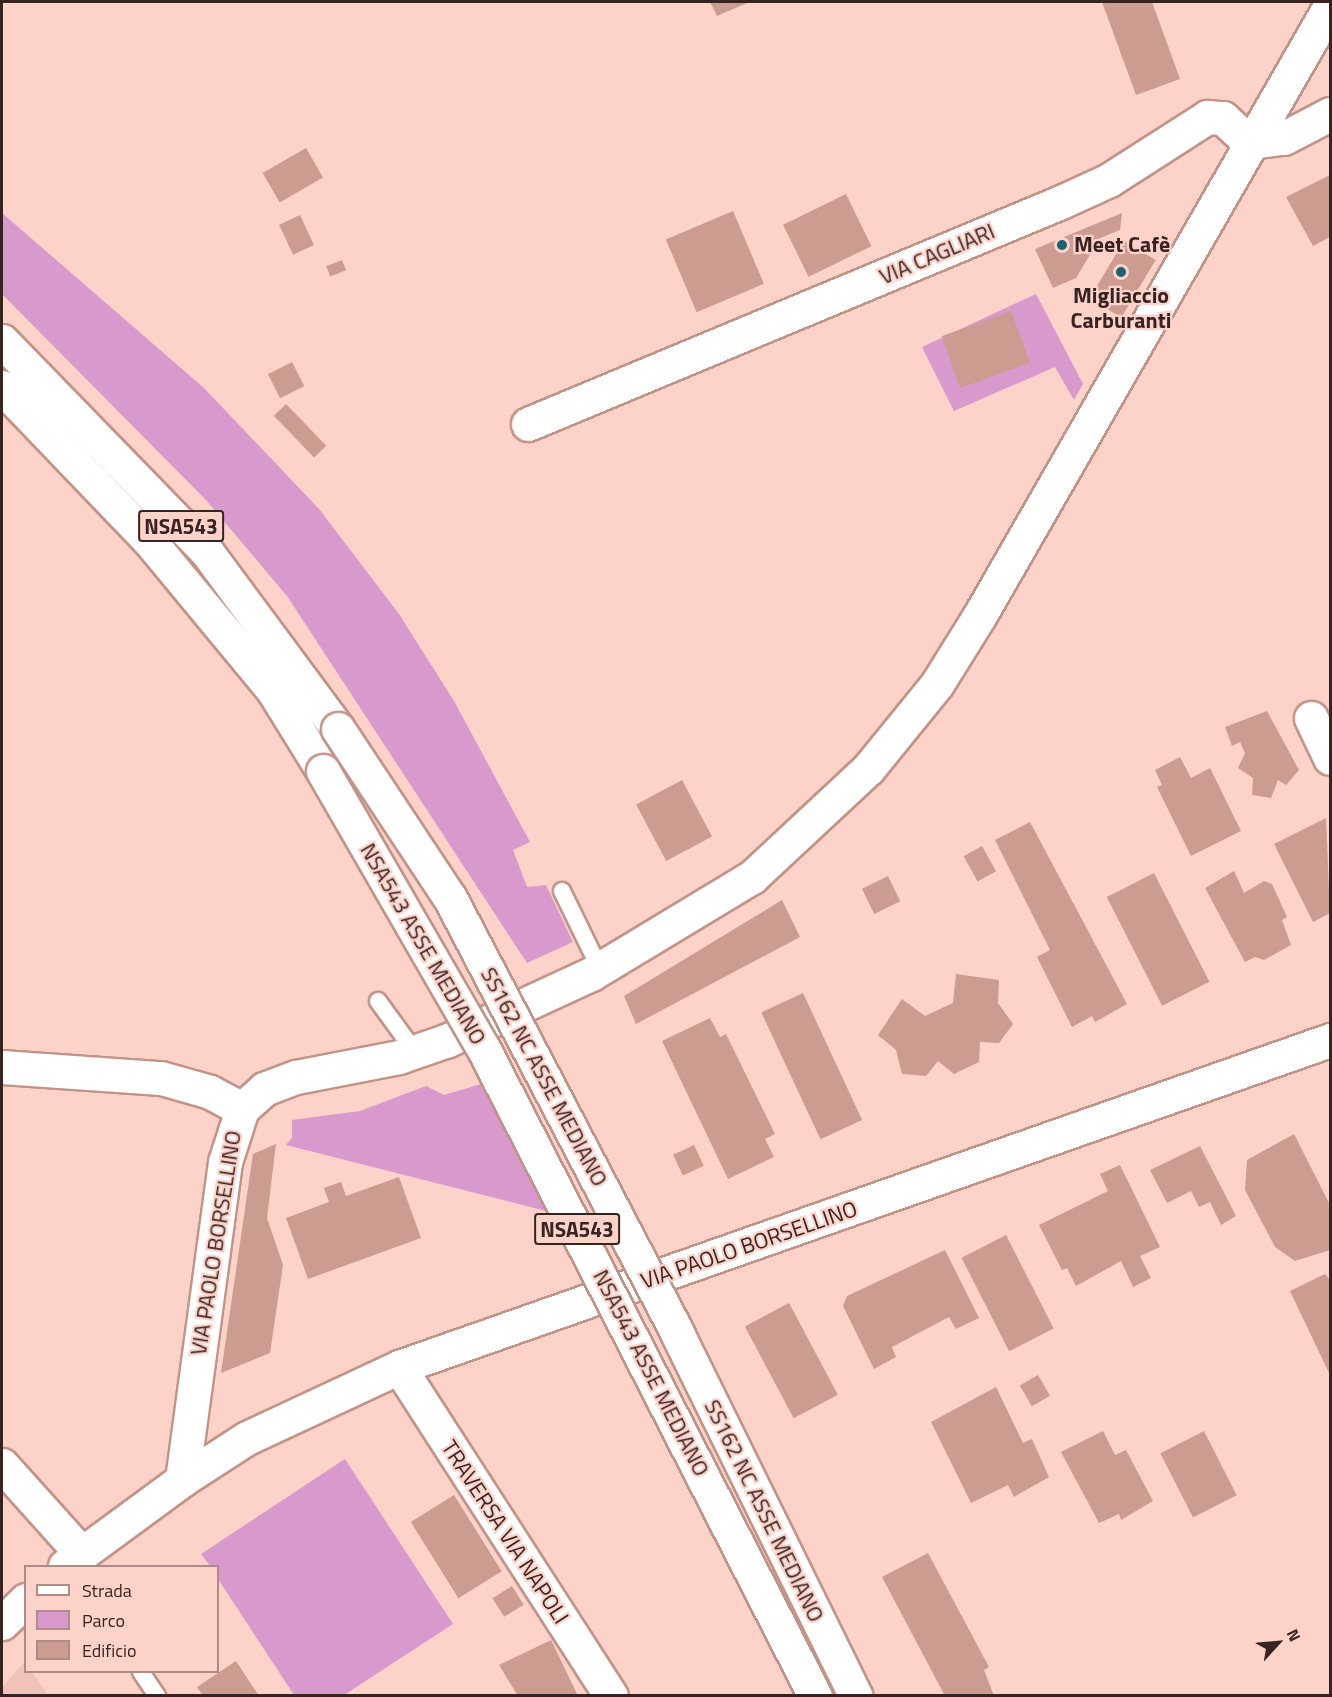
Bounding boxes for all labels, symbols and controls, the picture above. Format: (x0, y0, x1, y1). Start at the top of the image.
street label: VIA CAGLIARI (875, 218, 999, 290)
place label: Meet Cafè (1074, 232, 1170, 258)
marker: Meet Cafè (1055, 238, 1069, 252)
marker: Migliaccio Carburanti (1114, 265, 1128, 279)
place label: Migliaccio Carburanti (1071, 282, 1171, 334)
road number: NSA543 (138, 508, 225, 544)
street label: NSA543 ASSE MEDIANO (355, 839, 491, 1049)
street label: SS162 NC ASSE MEDIANO (475, 963, 613, 1191)
street label: VIA PAOLO BORSELLINO (185, 1129, 247, 1357)
street label: VIA PAOLO BORSELLINO (637, 1196, 861, 1294)
road number: NSA543 (534, 1211, 620, 1247)
street label: NSA543 ASSE MEDIANO (587, 1265, 715, 1481)
street label: SS162 NC ASSE MEDIANO (699, 1396, 829, 1626)
street label: TRAVERSA VIA NAPOLI (436, 1435, 574, 1629)
legend (24, 1565, 219, 1673)
text: Strada (82, 1577, 132, 1604)
text: Parco (82, 1607, 125, 1634)
north arrow (1248, 1613, 1308, 1673)
text: N (1281, 1625, 1307, 1645)
text: Edificio (82, 1637, 136, 1664)

